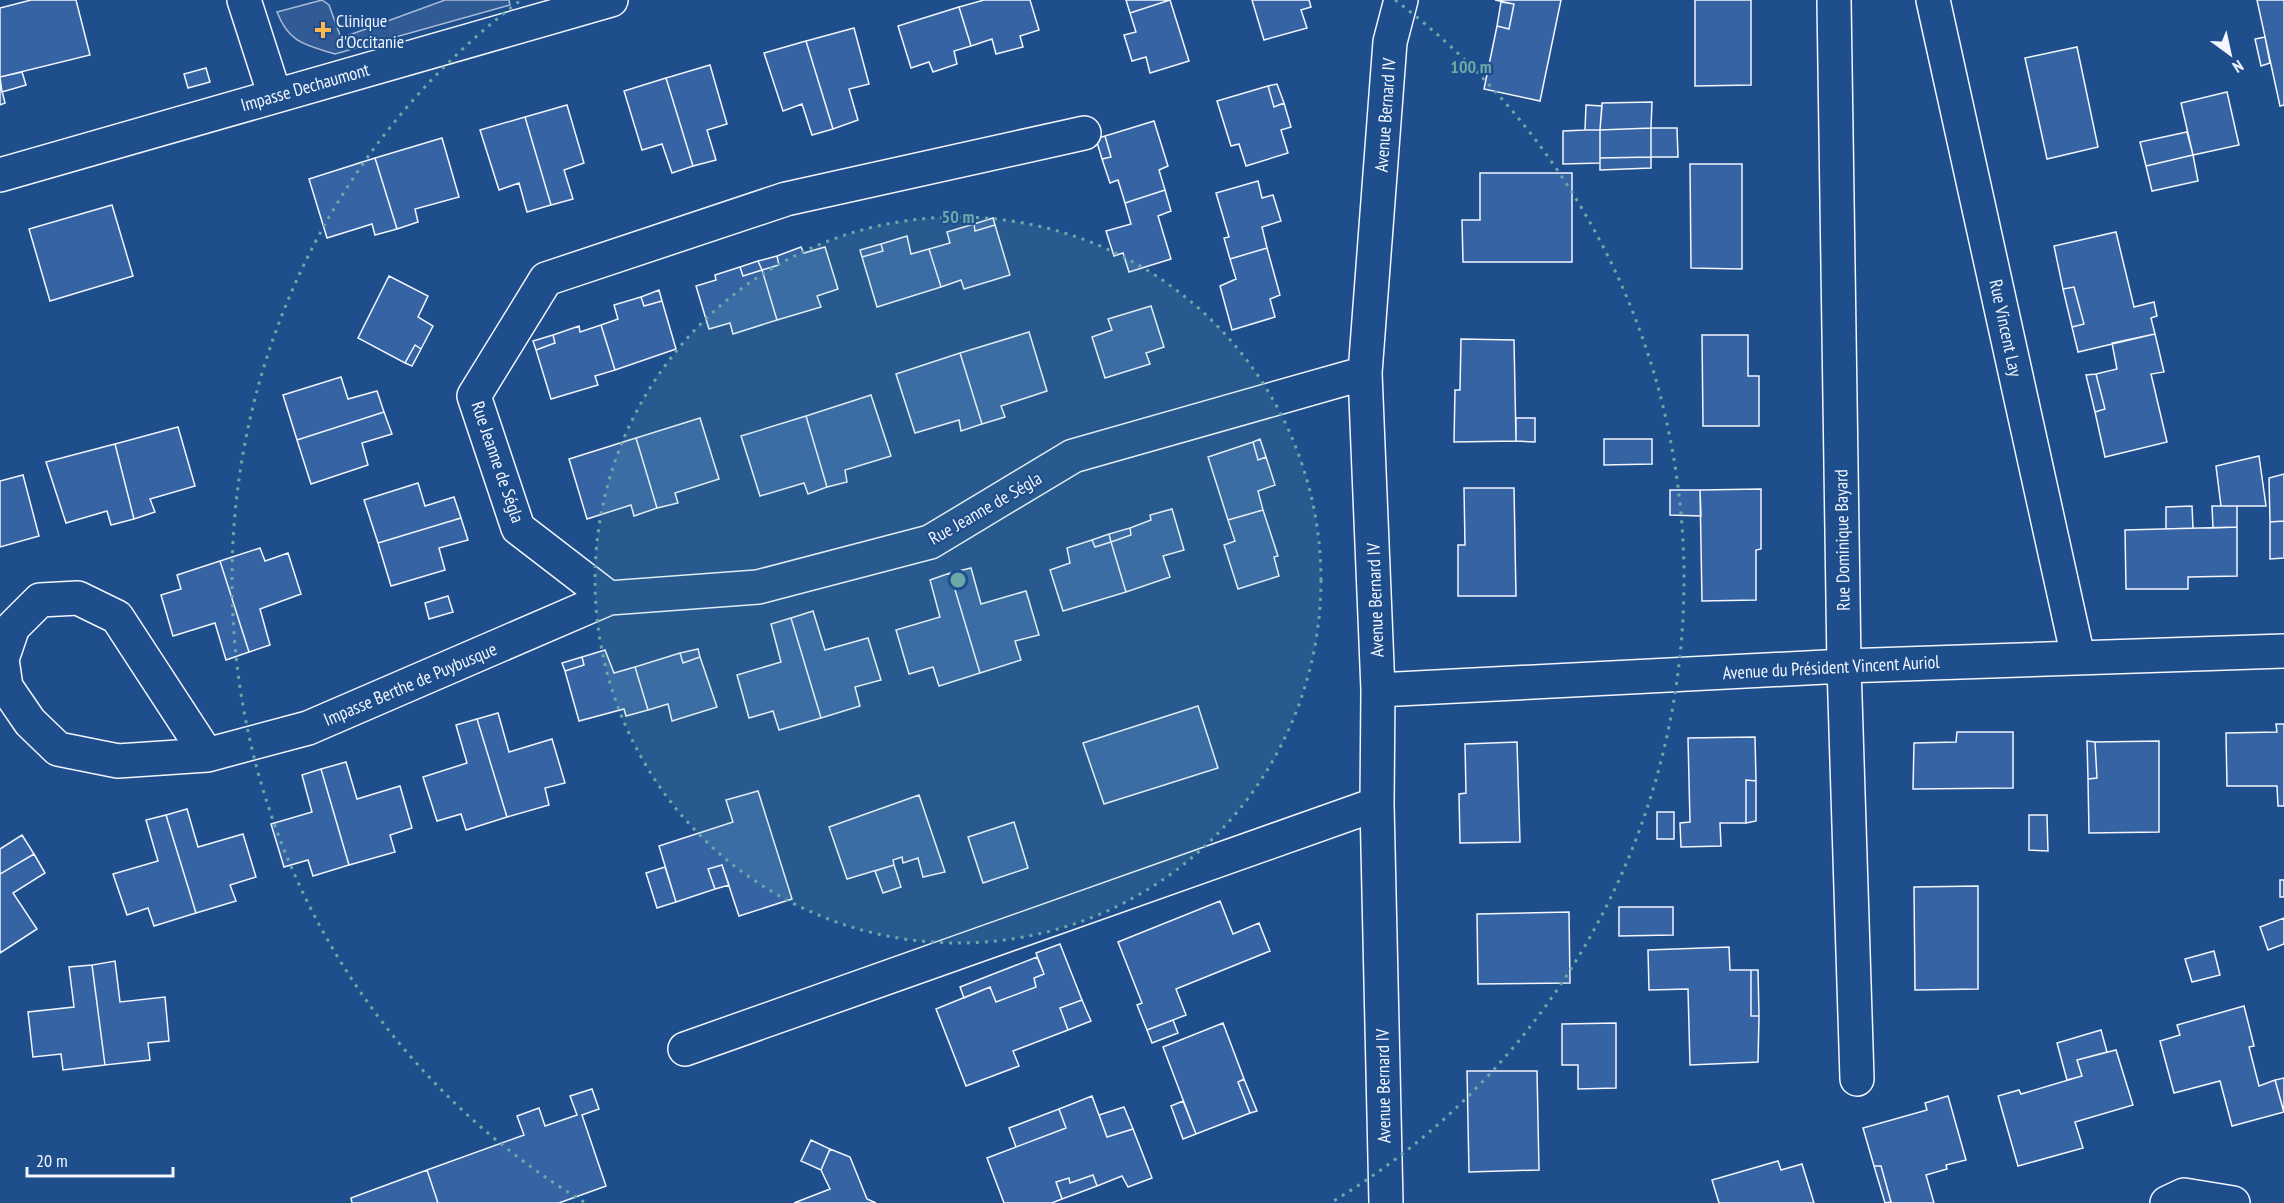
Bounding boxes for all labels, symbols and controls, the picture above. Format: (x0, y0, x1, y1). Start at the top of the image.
place label: Clinique d'Occitanie (336, 9, 404, 53)
marker: Clinique d'Occitanie (314, 21, 332, 39)
north arrow (2200, 24, 2260, 84)
text: 100 m (1450, 55, 1492, 78)
street label: Avenue Bernard IV (1370, 56, 1401, 173)
text: N (2229, 56, 2247, 77)
street label: Impasse Dechaumont (238, 58, 372, 116)
text: 50 m (942, 205, 974, 228)
street label: Rue Vincent Lay (1984, 277, 2028, 379)
street label: Rue Jeanne de Ségla (466, 398, 530, 526)
street label: Rue Jeanne de Ségla (924, 466, 1046, 550)
street label: Rue Dominique Bayard (1829, 469, 1855, 611)
street label: Avenue Bernard IV (1361, 542, 1388, 658)
centre of rings (948, 570, 968, 590)
street label: Impasse Berthe de Puybusque (320, 637, 500, 731)
street label: Avenue du Président Vincent Auriol (1722, 650, 1941, 684)
street label: Avenue Bernard IV (1370, 1028, 1395, 1143)
scale bar (27, 1140, 172, 1178)
text: 20 m (36, 1149, 68, 1172)

